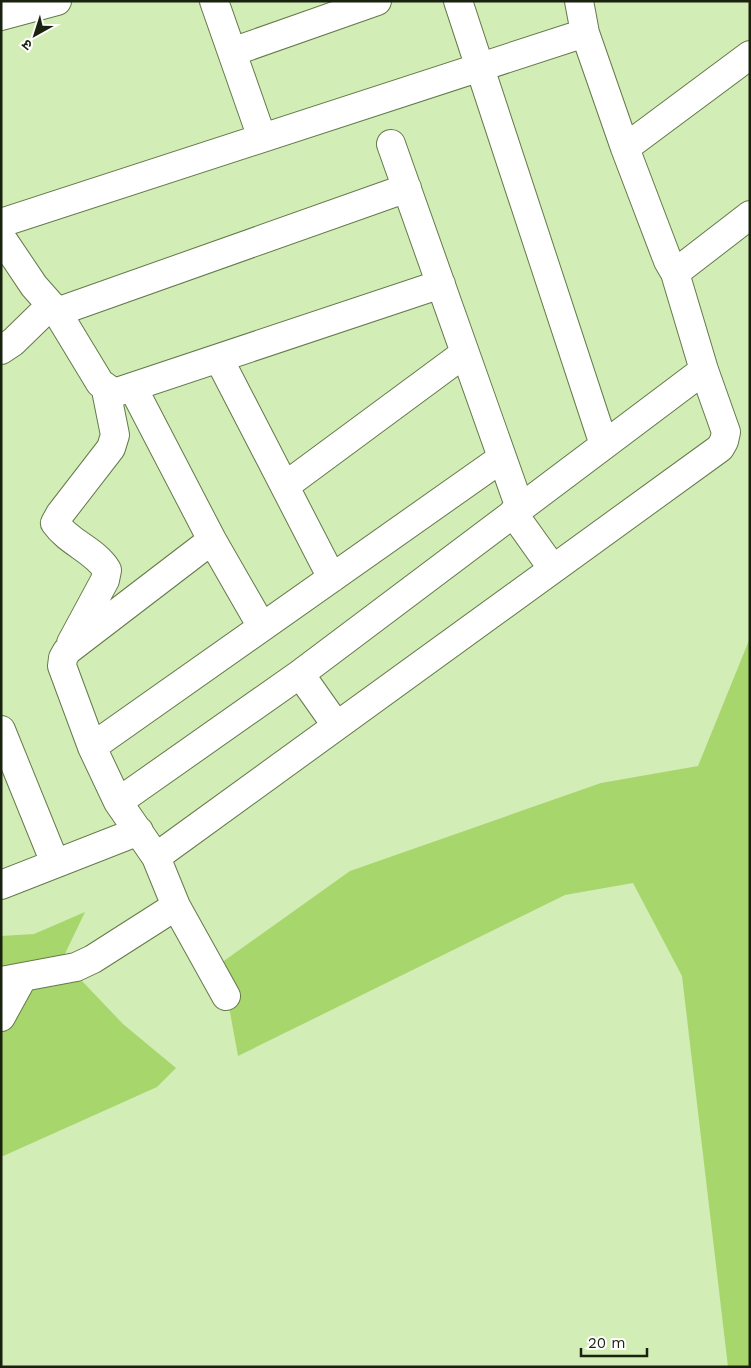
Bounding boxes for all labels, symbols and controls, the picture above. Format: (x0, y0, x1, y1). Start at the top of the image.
north arrow (10, 10, 60, 60)
text: उ (18, 36, 35, 54)
scale bar (581, 1326, 647, 1358)
text: 20 m (588, 1334, 626, 1352)

